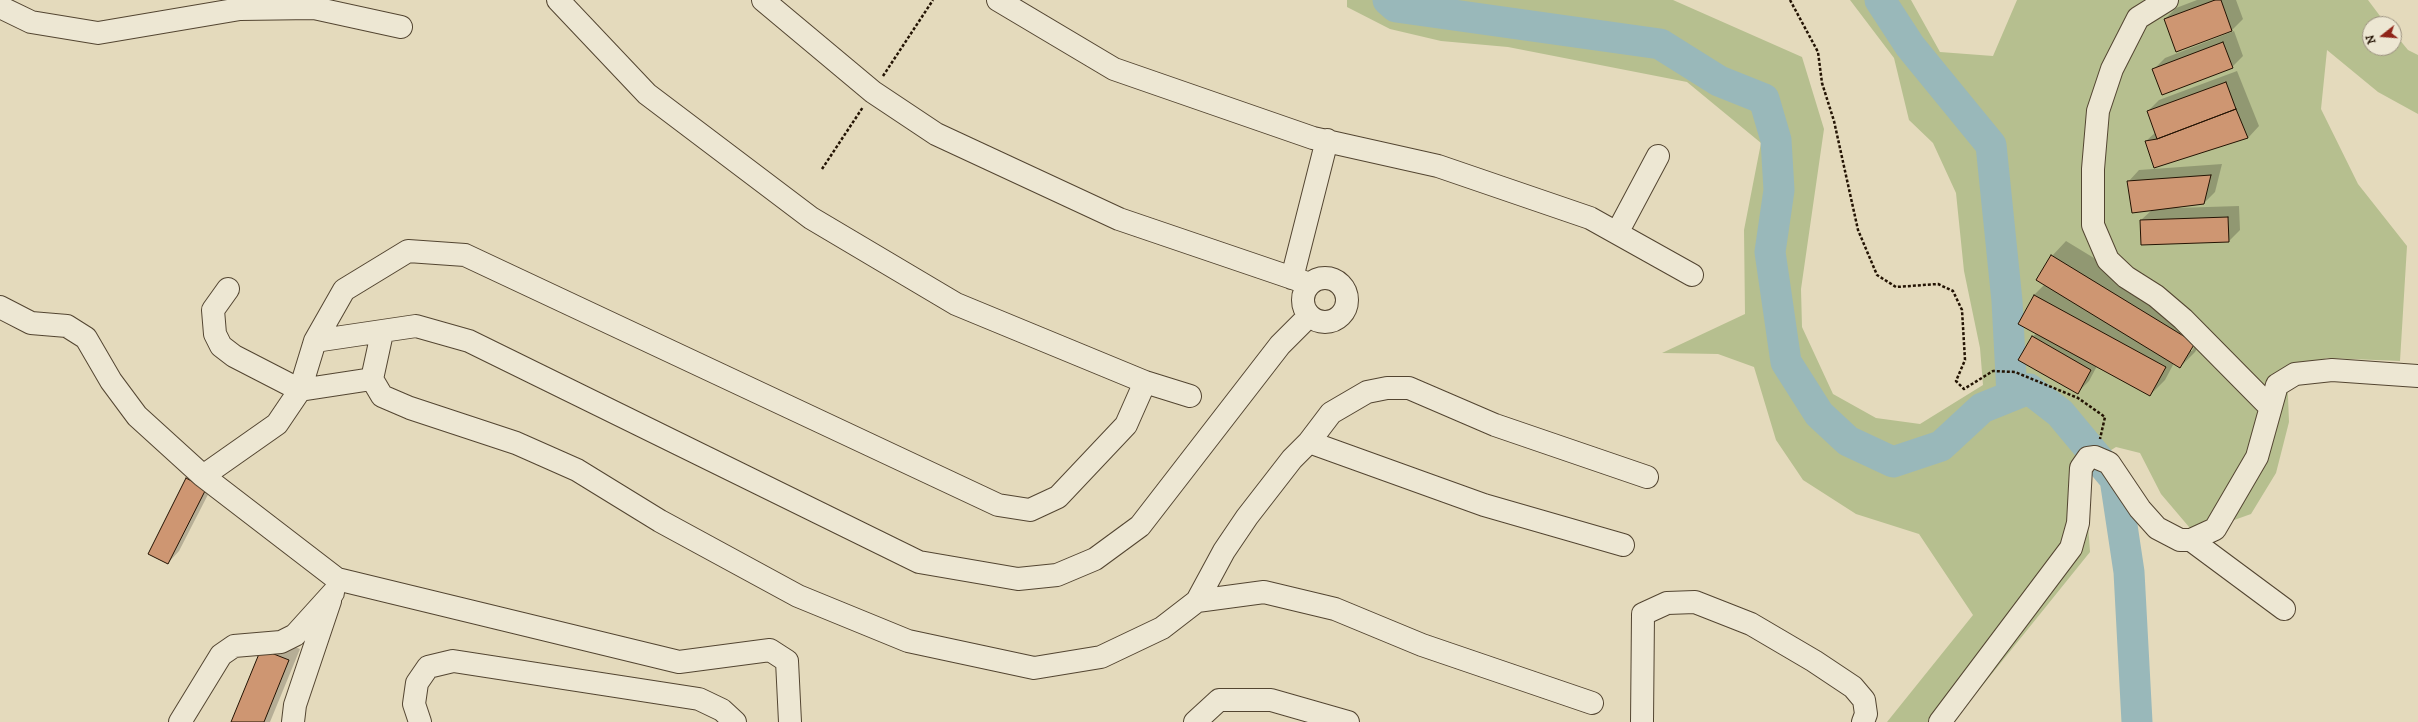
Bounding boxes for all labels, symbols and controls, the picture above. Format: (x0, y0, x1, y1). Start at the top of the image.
north arrow (2362, 16, 2402, 56)
text: N (2363, 33, 2379, 46)

